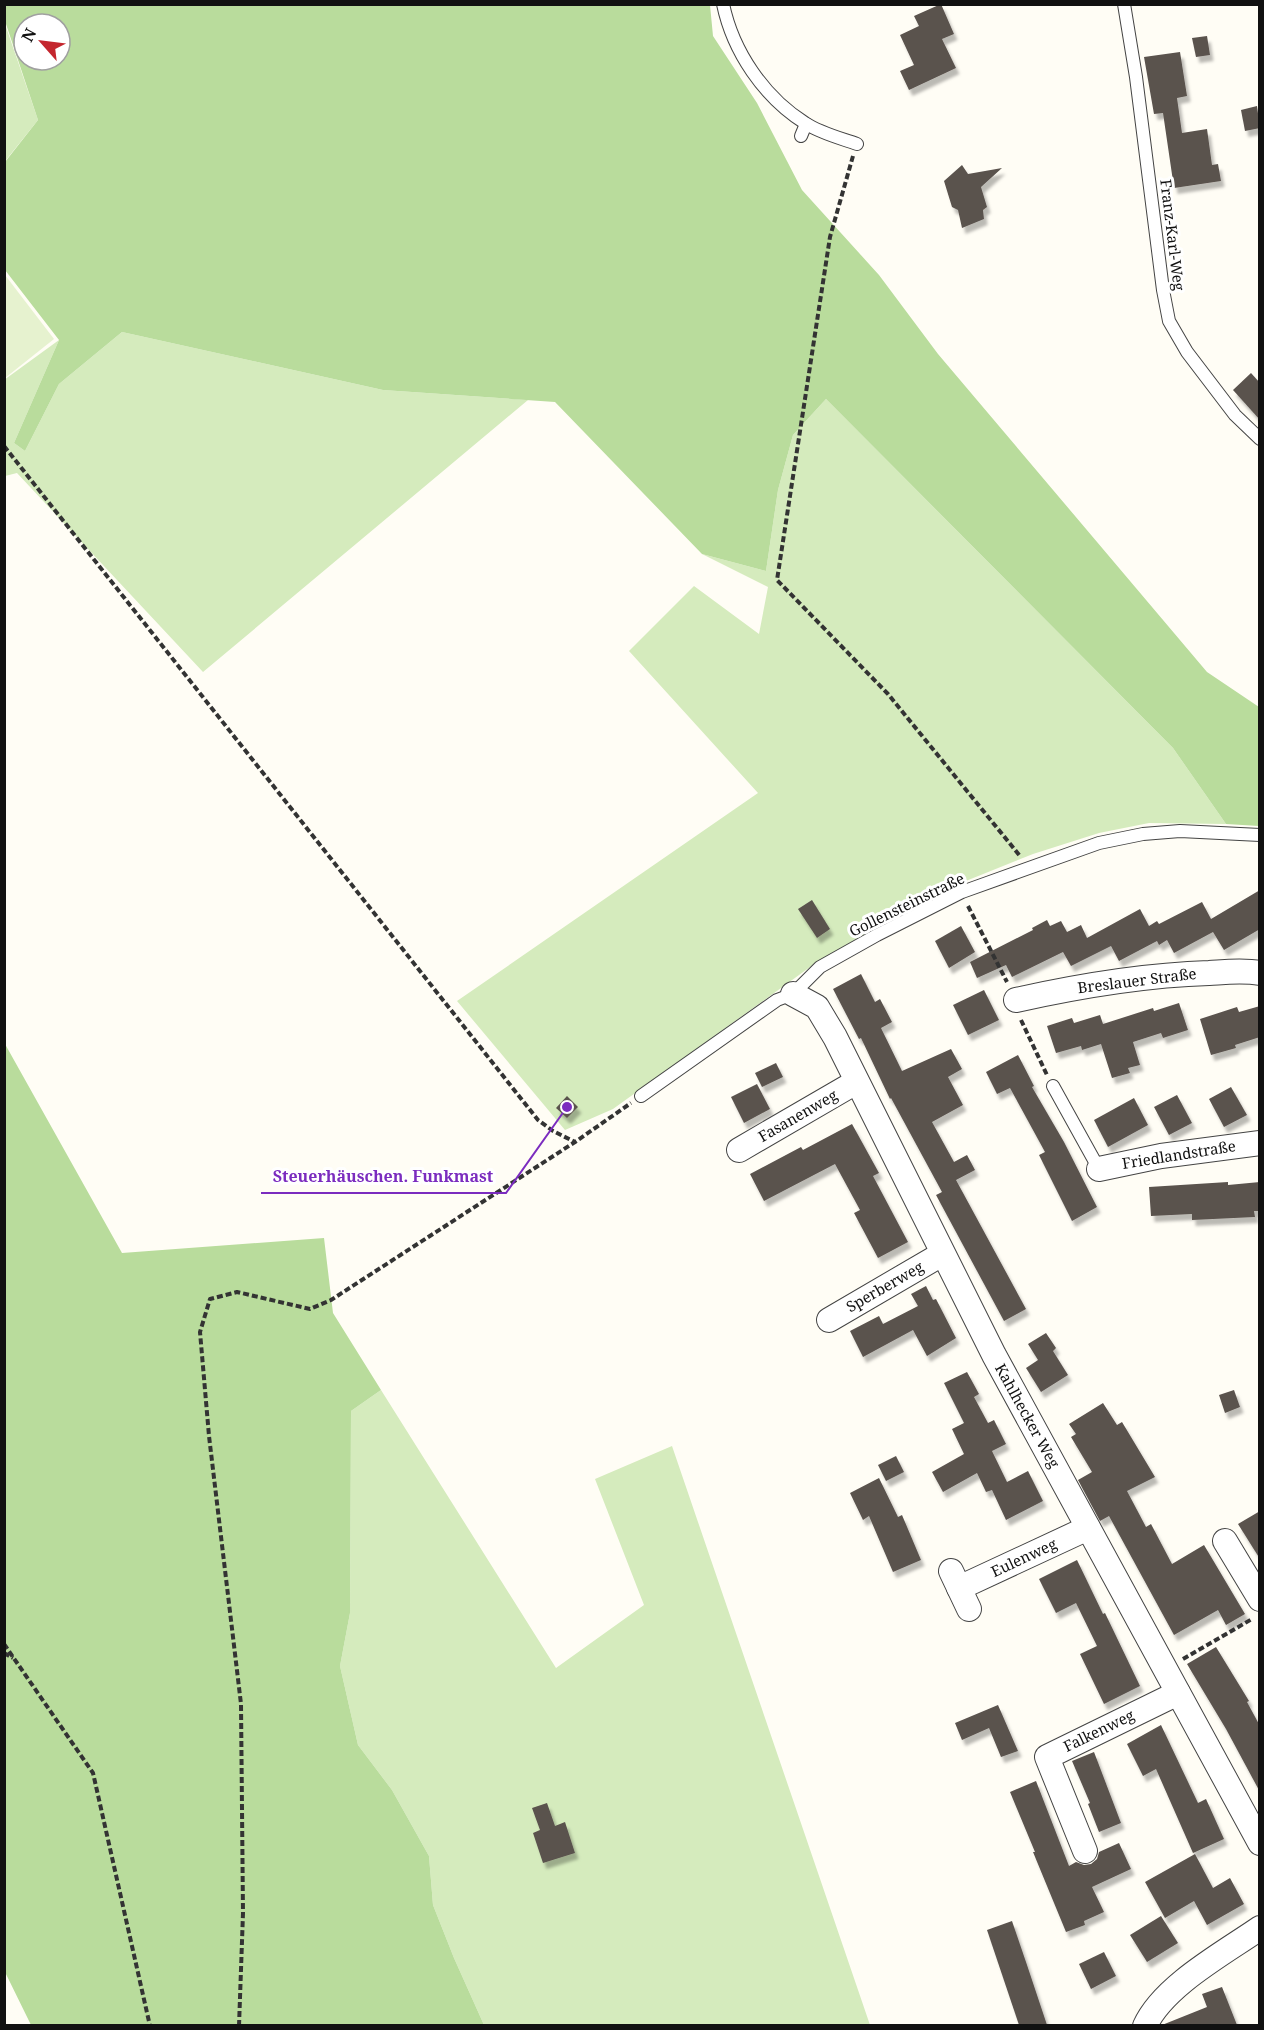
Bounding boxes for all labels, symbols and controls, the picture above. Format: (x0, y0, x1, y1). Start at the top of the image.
north arrow (12, 12, 72, 72)
text: N (16, 24, 42, 46)
street label: Franz-Karl-Weg (1156, 178, 1190, 292)
street label: Gollensteinstraße (846, 868, 968, 941)
street label: Breslauer Straße (1076, 963, 1197, 997)
street label: Fasanenweg (754, 1084, 841, 1146)
street label: Friedlandstraße (1121, 1135, 1237, 1173)
callout: Steuerhäuschen. Funkmast (261, 1159, 506, 1193)
text: Steuerhäuschen. Funkmast (273, 1165, 494, 1187)
street label: Sperberweg (842, 1256, 927, 1316)
street label: Kahlhecker Weg (991, 1360, 1065, 1471)
street label: Eulenweg (988, 1533, 1060, 1581)
street label: Falkenweg (1060, 1704, 1137, 1756)

